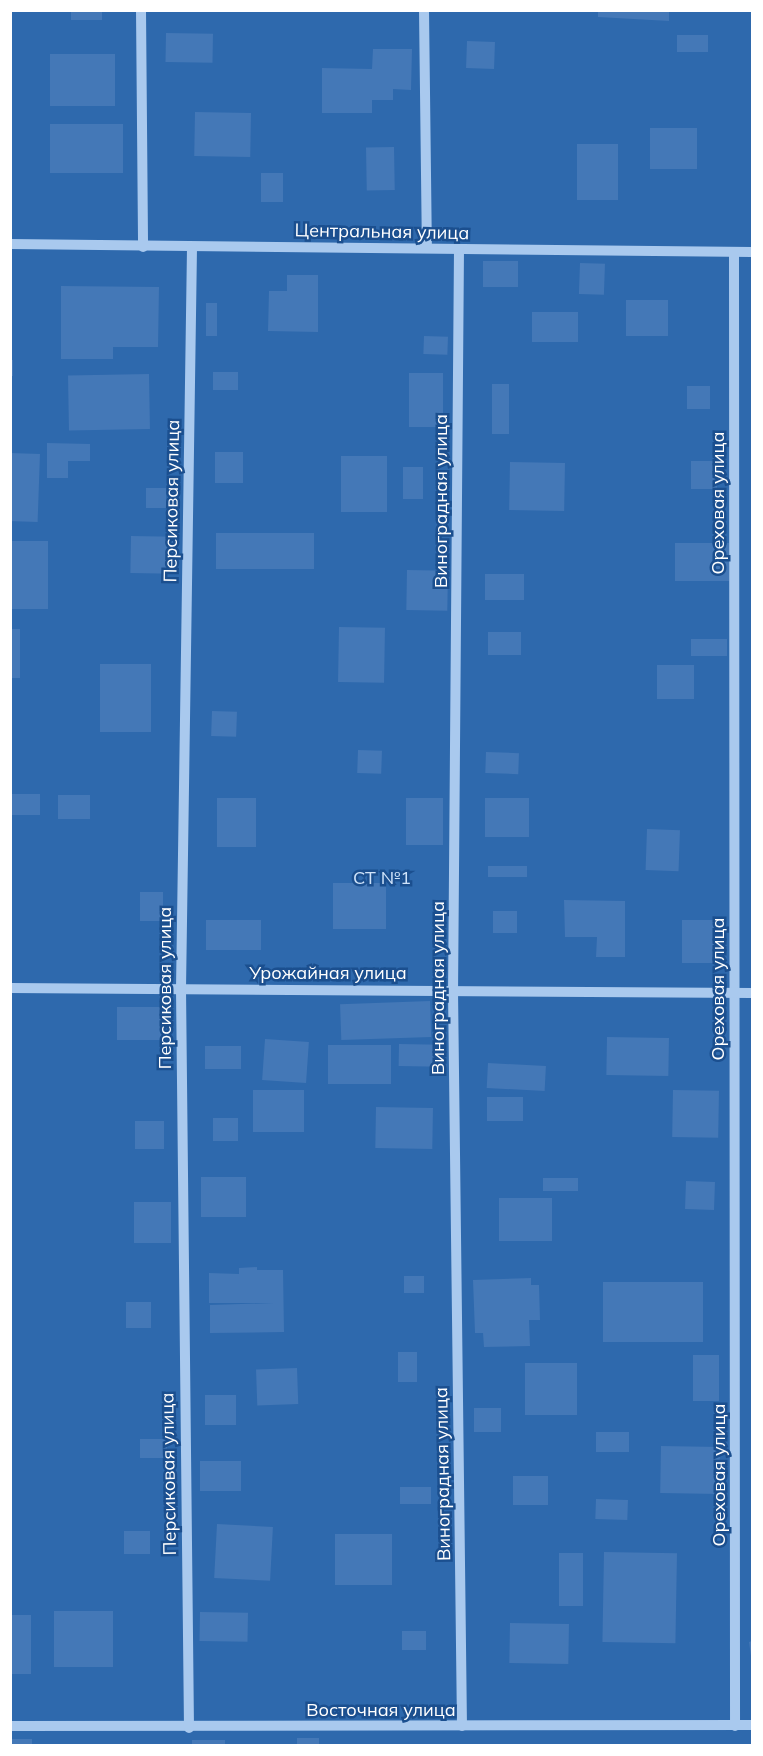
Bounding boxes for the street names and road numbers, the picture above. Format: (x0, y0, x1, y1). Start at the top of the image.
street label: Центральная улица (295, 220, 469, 244)
street label: Виноградная улица (430, 414, 452, 588)
street label: Персиковая улица (160, 419, 184, 583)
street label: Ореховая улица (707, 432, 729, 574)
street label: Виноградная улица (427, 901, 449, 1075)
street label: Персиковая улица (154, 907, 176, 1069)
street label: Ореховая улица (707, 918, 729, 1060)
street label: Урожайная улица (249, 962, 407, 984)
street label: Виноградная улица (431, 1387, 455, 1561)
street label: Персиковая улица (157, 1392, 181, 1556)
street label: Ореховая улица (708, 1404, 730, 1546)
street label: Восточная улица (306, 1699, 456, 1721)

